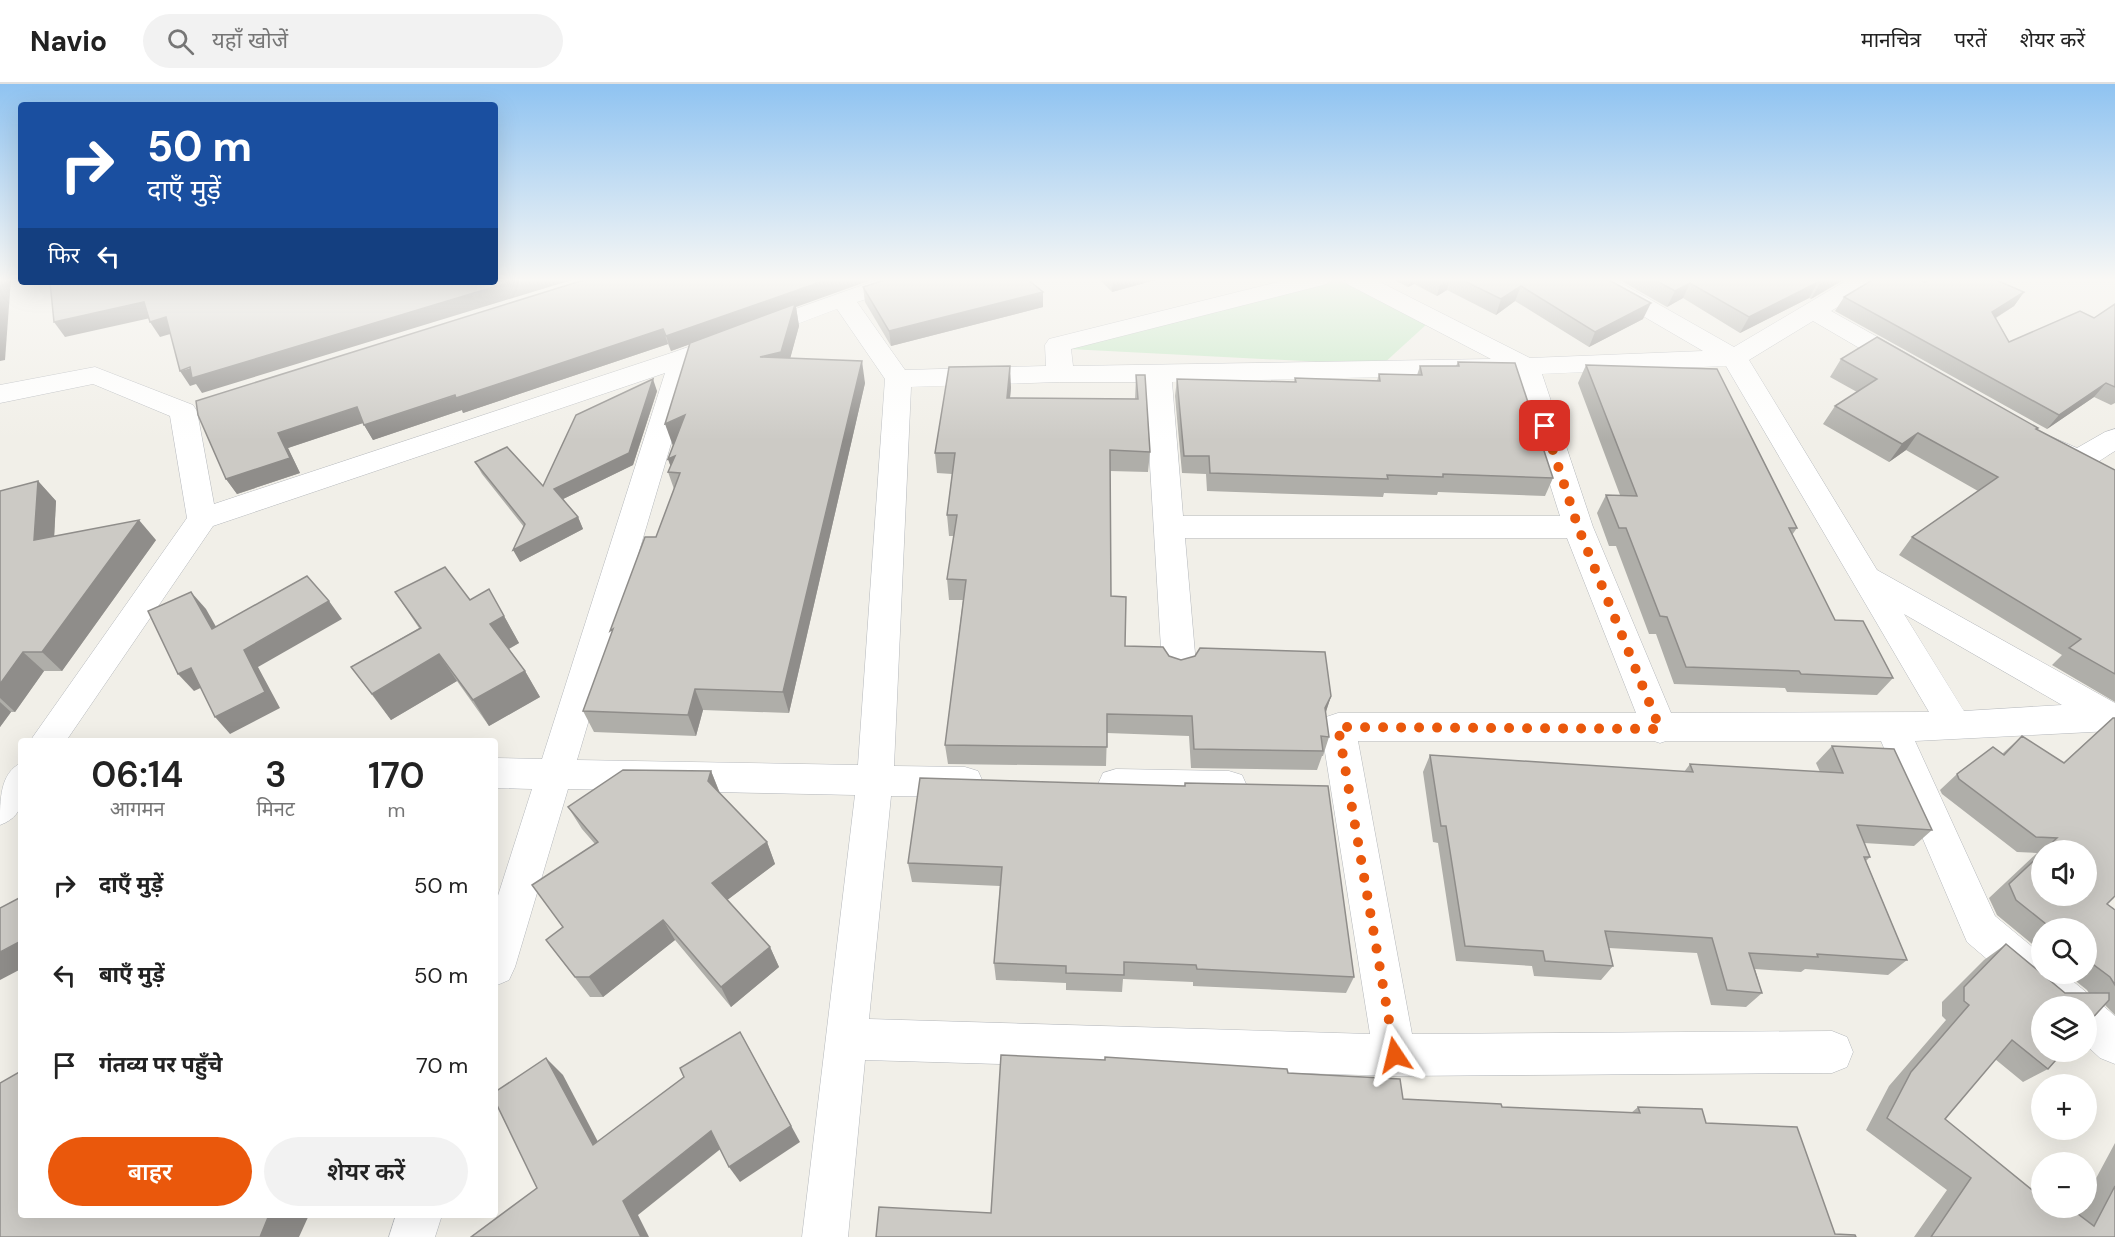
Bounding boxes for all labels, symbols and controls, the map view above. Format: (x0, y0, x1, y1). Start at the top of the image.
search box (143, 14, 563, 68)
text: Navio (30, 23, 107, 60)
icon: search (164, 25, 197, 58)
text: यहाँ खोजें (212, 26, 288, 55)
text: मानचित्र (1861, 26, 1921, 54)
text: परतें (1954, 26, 1987, 54)
text: शेयर करें (2020, 26, 2085, 54)
text: 50 m (147, 119, 252, 174)
icon: right (48, 126, 126, 204)
text: दाएँ मुड़ें (147, 172, 221, 207)
icon: left (92, 240, 125, 273)
text: फिर (48, 241, 80, 270)
pin (1519, 400, 1570, 451)
icon: arrive (1528, 409, 1561, 442)
text: 06:14 (91, 751, 183, 798)
text: 3 (265, 751, 286, 798)
text: 170 (368, 752, 425, 799)
text: आगमन (110, 796, 165, 822)
text: मिनट (257, 796, 295, 822)
text: m (387, 797, 405, 823)
map controls (2031, 840, 2097, 1218)
button: sound (2031, 840, 2097, 906)
icon: right (48, 869, 81, 902)
text: दाएँ मुड़ें (99, 870, 163, 899)
text: 50 m (414, 871, 468, 900)
button: search (2031, 918, 2097, 984)
icon: left (48, 959, 81, 992)
text: बाएँ मुड़ें (99, 960, 165, 989)
text: 50 m (414, 961, 468, 990)
button: layers (2031, 996, 2097, 1062)
position arrow (1363, 1023, 1427, 1087)
icon: arrive (48, 1049, 81, 1082)
text: गंतव्य पर पहुँचे (99, 1050, 222, 1079)
text: 70 m (416, 1051, 468, 1080)
button: + (2031, 1074, 2097, 1140)
button: बाहर (48, 1137, 252, 1206)
button: शेयर करें (264, 1137, 468, 1206)
button: − (2031, 1152, 2097, 1218)

